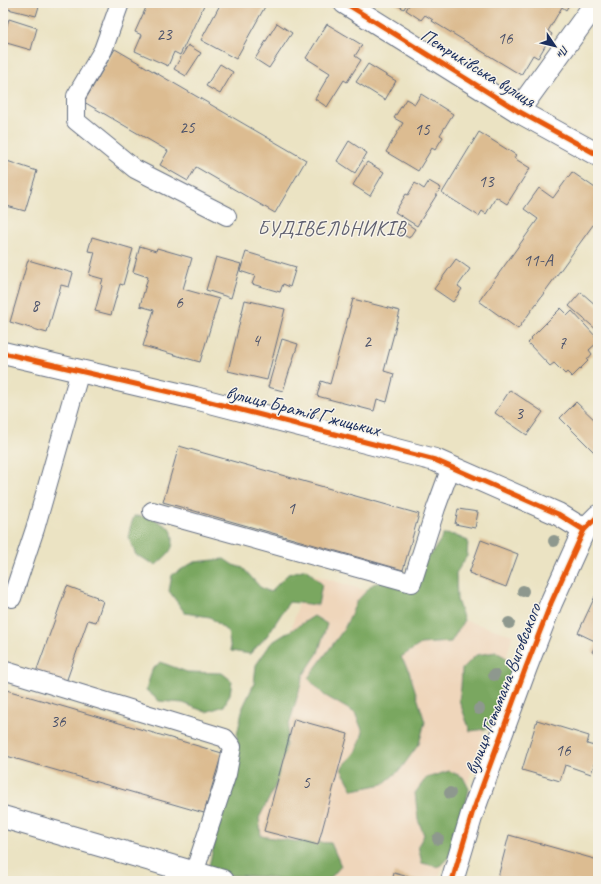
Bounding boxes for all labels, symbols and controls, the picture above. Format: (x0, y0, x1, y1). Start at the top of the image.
street label: Петриківська вулиця (416, 23, 541, 114)
house number: 23 (156, 24, 173, 45)
north arrow (535, 26, 575, 66)
house number: 16 (497, 28, 514, 49)
text: Пн (554, 43, 572, 61)
house number: 25 (179, 117, 196, 138)
house number: 15 (414, 119, 431, 140)
house number: 13 (478, 171, 495, 192)
district label: БУДІВЕЛЬНИКІВ (257, 216, 407, 241)
house number: 11-А (523, 250, 554, 271)
house number: 6 (175, 292, 184, 313)
house number: 8 (31, 295, 41, 316)
house number: 4 (252, 330, 262, 351)
house number: 2 (363, 331, 372, 352)
house number: 7 (558, 333, 567, 354)
street label: вулиця Братів Ґжицьких (224, 380, 384, 442)
house number: 3 (515, 403, 524, 424)
house number: 1 (287, 498, 296, 519)
street label: вулиця Гетьмана Виговського (459, 599, 547, 778)
house number: 36 (50, 711, 67, 732)
house number: 16 (555, 740, 572, 761)
house number: 5 (302, 772, 311, 793)

